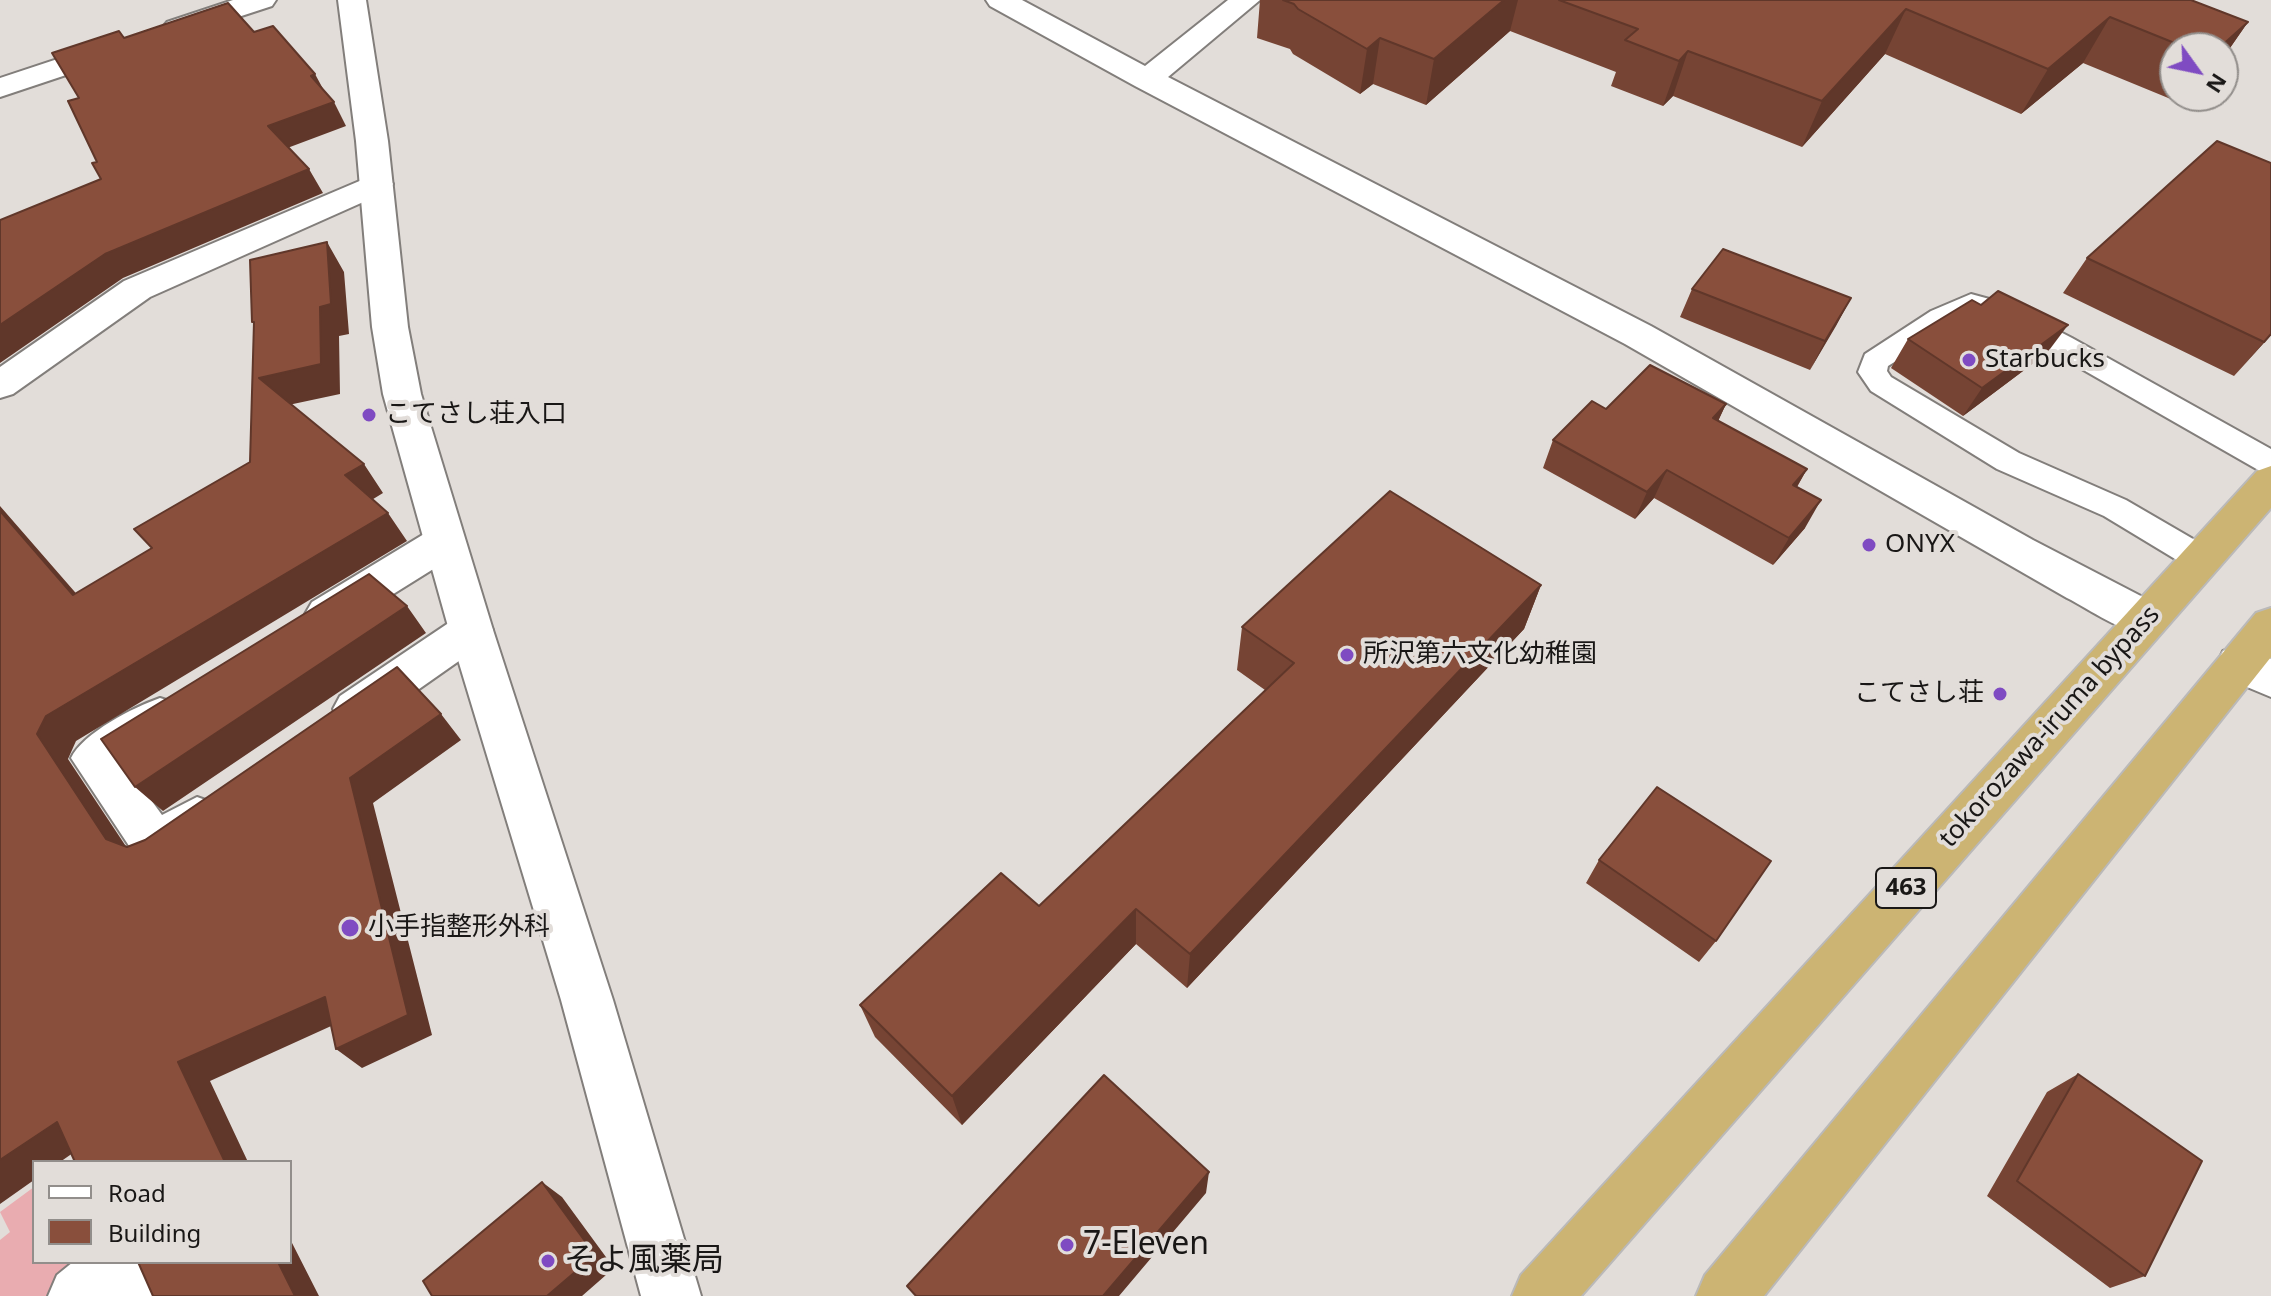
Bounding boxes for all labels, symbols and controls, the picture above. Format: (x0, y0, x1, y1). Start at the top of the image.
north arrow (2159, 32, 2239, 112)
text: N (2200, 68, 2235, 100)
place label: Starbucks (1985, 344, 2105, 376)
marker: Starbucks (1960, 351, 1978, 369)
place label: こてさし荘入口 (385, 399, 567, 431)
marker: こてさし荘入口 (360, 406, 378, 424)
place label: ONYX (1885, 529, 1955, 561)
marker: ONYX (1860, 536, 1878, 554)
street label: tokorozawa-iruma bypass (1933, 600, 2167, 854)
place label: 所沢第六文化幼稚園 (1363, 639, 1597, 671)
marker: 所沢第六文化幼稚園 (1338, 646, 1356, 664)
place label: こてさし荘 (1854, 678, 1984, 710)
marker: こてさし荘 (1991, 685, 2009, 703)
road number: 463 (1876, 868, 1936, 908)
place label: 小手指整形外科 (368, 912, 550, 944)
marker: 小手指整形外科 (339, 917, 361, 939)
legend (32, 1160, 292, 1264)
text: Road (108, 1176, 166, 1209)
text: Building (108, 1216, 201, 1249)
place label: 7-Eleven (1083, 1226, 1209, 1264)
marker: 7-Eleven (1058, 1236, 1076, 1254)
place label: そよ風薬局 (564, 1242, 724, 1280)
marker: そよ風薬局 (539, 1252, 557, 1270)

